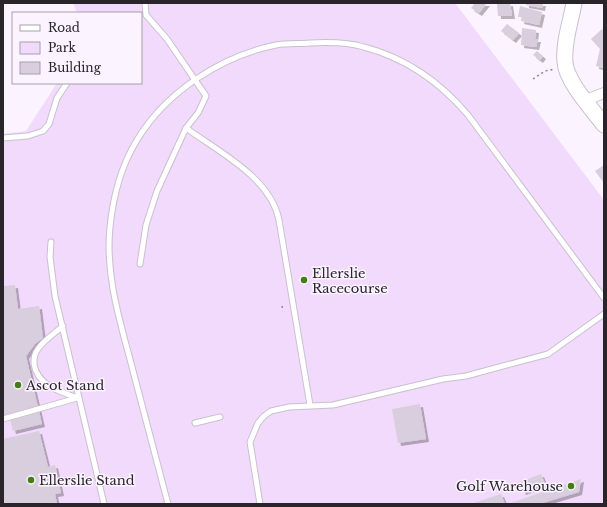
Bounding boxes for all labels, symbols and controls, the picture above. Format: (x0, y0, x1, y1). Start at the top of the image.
legend (12, 12, 142, 84)
text: Road (48, 20, 80, 35)
text: Park (48, 40, 76, 55)
text: Building (48, 60, 102, 75)
place label: Ellerslie Racecourse (312, 265, 388, 297)
marker: Ellerslie Racecourse (299, 275, 309, 285)
place label: Ascot Stand (25, 377, 104, 394)
marker: Ascot Stand (13, 380, 23, 390)
place label: Ellerslie Stand (39, 472, 135, 489)
marker: Ellerslie Stand (26, 475, 36, 485)
place label: Golf Warehouse (456, 478, 563, 495)
marker: Golf Warehouse (566, 481, 576, 491)

